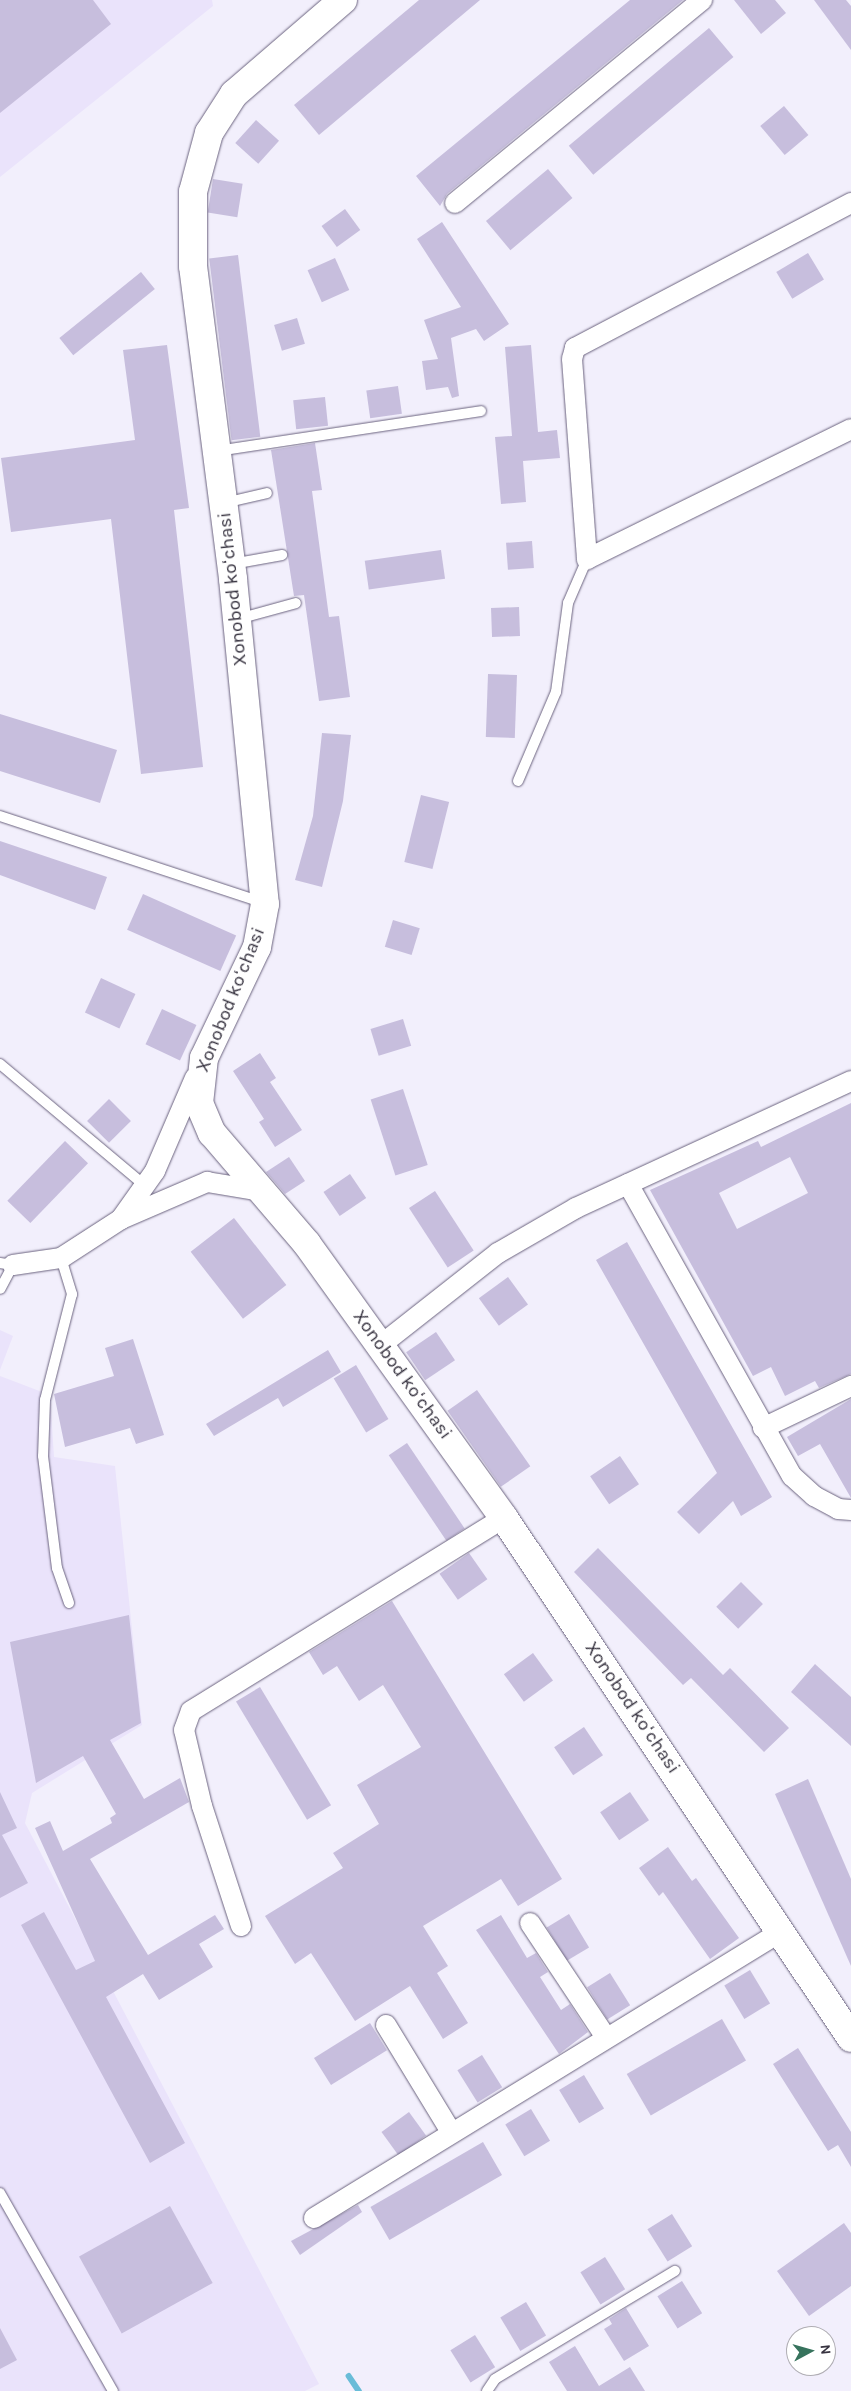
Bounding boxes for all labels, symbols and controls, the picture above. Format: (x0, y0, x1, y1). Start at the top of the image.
street label: Xonobod koʻchasi (214, 511, 252, 667)
street label: Xonobod koʻchasi (191, 924, 271, 1076)
street label: Xonobod koʻchasi (347, 1306, 457, 1444)
street label: Xonobod koʻchasi (579, 1638, 685, 1778)
north arrow (786, 2326, 836, 2376)
text: N (816, 2344, 834, 2355)

